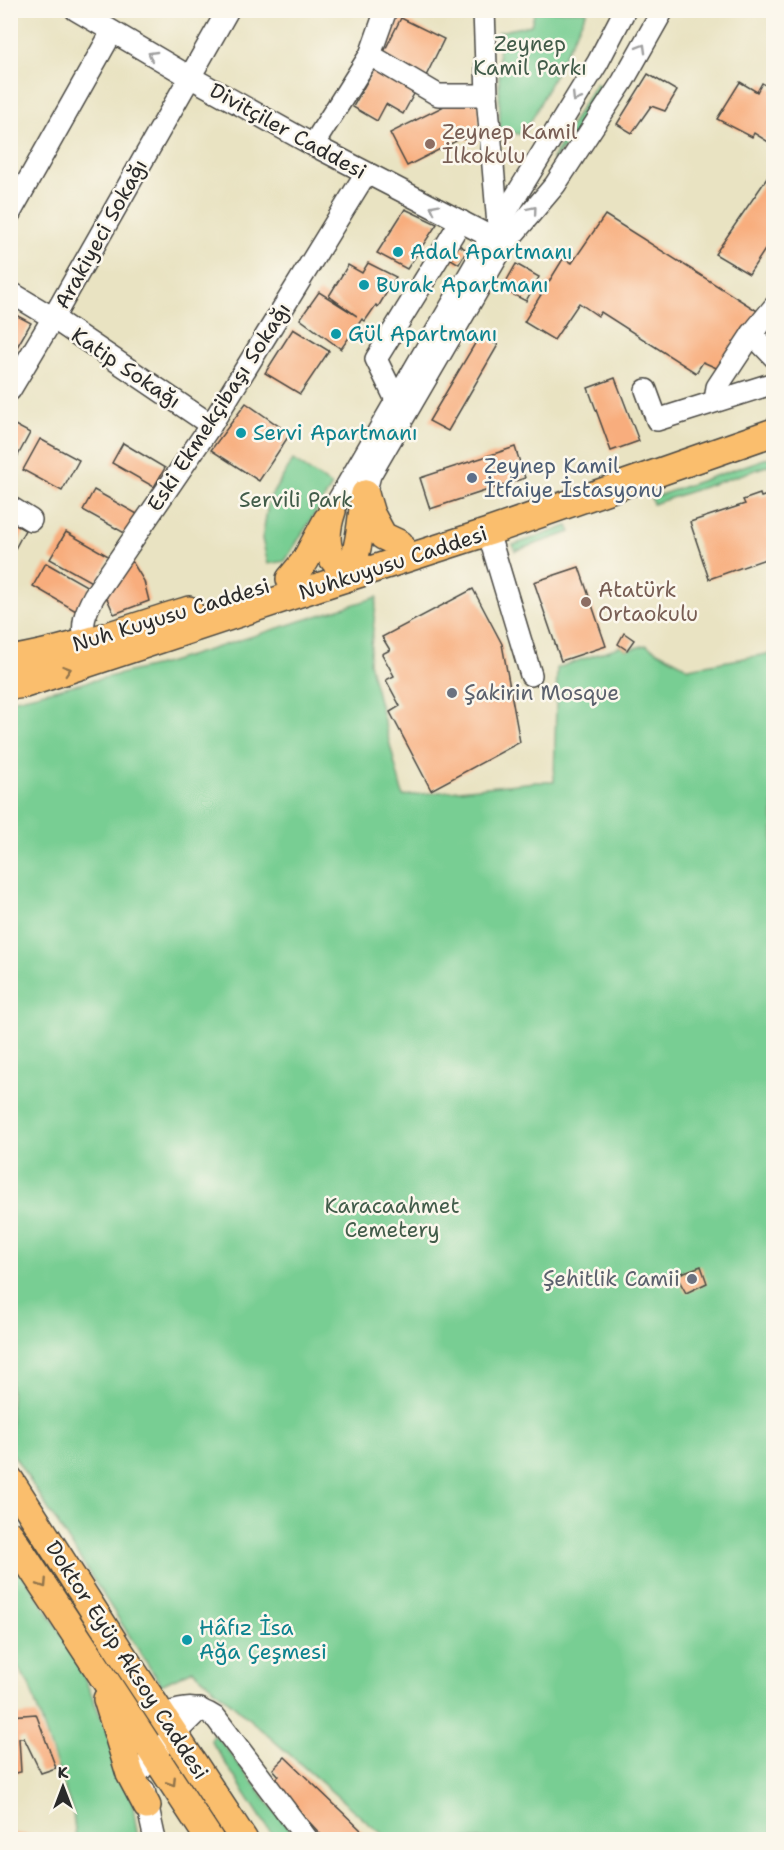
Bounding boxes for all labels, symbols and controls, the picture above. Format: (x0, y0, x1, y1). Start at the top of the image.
park label: Zeynep Kamil Parkı (473, 30, 587, 82)
one-way arrow (634, 44, 646, 55)
one-way arrow (148, 51, 158, 62)
street label: Divitçiler Caddesi (205, 76, 371, 186)
one-way arrow (571, 92, 583, 102)
place label: Zeynep Kamil İlkokulu (442, 118, 578, 170)
marker: Zeynep Kamil İlkokulu (423, 137, 437, 151)
street label: Arakiyeci Sokağı (48, 154, 154, 314)
one-way arrow (429, 203, 440, 215)
one-way arrow (526, 206, 537, 217)
place label: Adal Apartmanı (410, 238, 573, 266)
marker: Adal Apartmanı (391, 245, 405, 259)
place label: Burak Apartmanı (376, 271, 549, 299)
marker: Burak Apartmanı (357, 278, 371, 292)
street label: Eski Ekmekçibaşı Sokağı (141, 297, 297, 517)
place label: Gül Apartmanı (348, 320, 497, 348)
street label: Katip Sokağı (66, 321, 186, 415)
marker: Gül Apartmanı (329, 327, 343, 341)
place label: Servi Apartmanı (253, 419, 418, 447)
marker: Servi Apartmanı (234, 426, 248, 440)
place label: Zeynep Kamil İtfaiye İstasyonu (484, 452, 663, 504)
marker: Zeynep Kamil İtfaiye İstasyonu (465, 471, 479, 485)
park label: Servili Park (239, 486, 353, 514)
street label: Nuhkuyusu Caddesi (295, 519, 491, 607)
street label: Nuh Kuyusu Caddesi (69, 572, 273, 658)
place label: Atatürk Ortaokulu (598, 576, 698, 628)
marker: Atatürk Ortaokulu (579, 595, 593, 609)
one-way arrow (61, 665, 72, 677)
place label: Şakirin Mosque (464, 679, 619, 707)
marker: Şakirin Mosque (445, 686, 459, 700)
park label: Karacaahmet Cemetery (324, 1192, 460, 1244)
place label: Şehitlik Camii (543, 1265, 680, 1293)
marker: Şehitlik Camii (685, 1272, 699, 1286)
street label: Doktor Eyüp Aksoy Caddesi (39, 1535, 215, 1785)
one-way arrow (35, 1578, 47, 1588)
place label: Hâfız İsa Ağa Çeşmesi (199, 1614, 327, 1666)
marker: Hâfız İsa Ağa Çeşmesi (180, 1633, 194, 1647)
north arrow (33, 1757, 93, 1817)
text: K (58, 1762, 69, 1783)
one-way arrow (165, 1776, 177, 1786)

